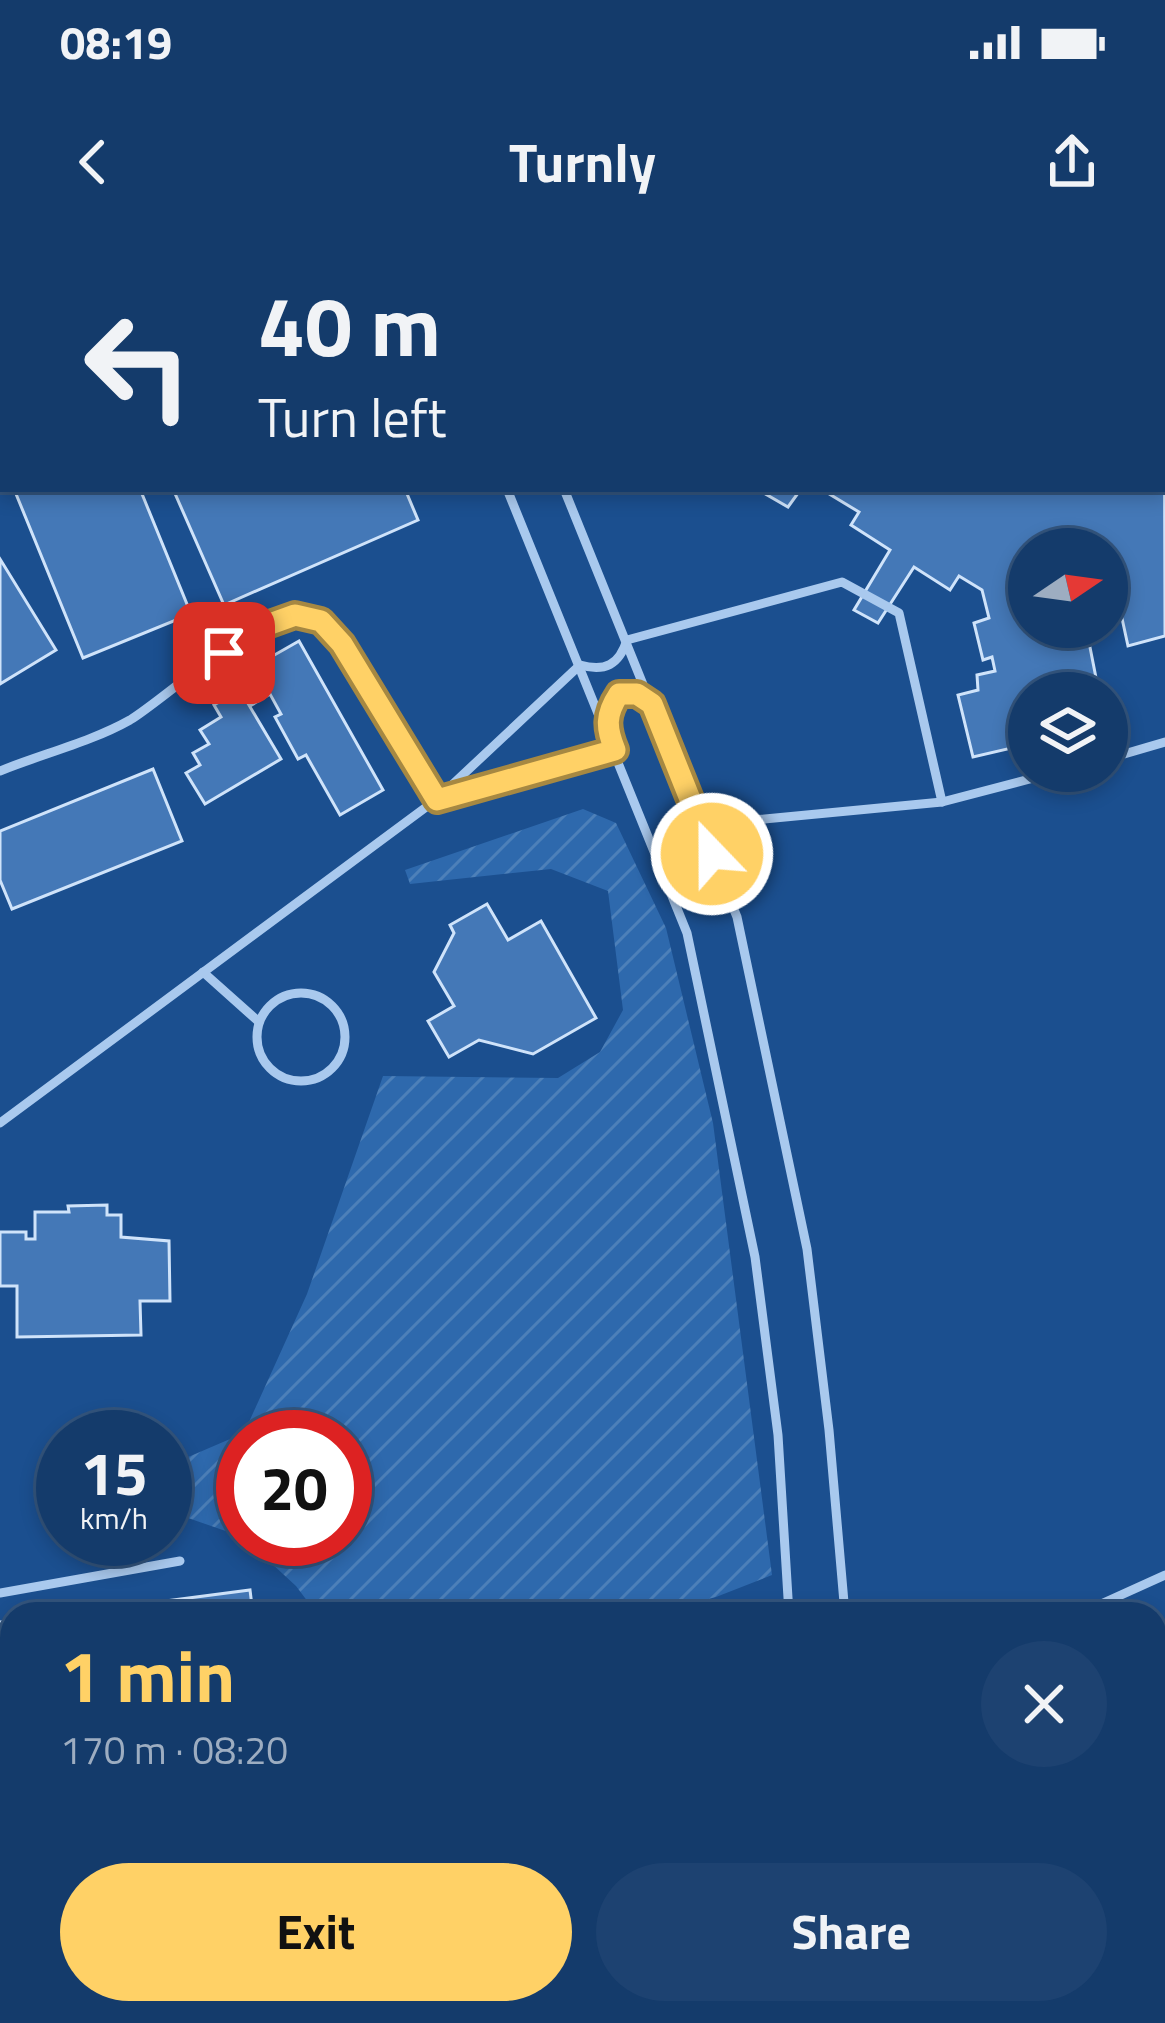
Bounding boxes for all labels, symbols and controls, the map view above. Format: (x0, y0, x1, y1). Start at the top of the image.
text: 08:19 (60, 8, 172, 76)
text: Turnly (509, 121, 656, 203)
icon: back (60, 129, 126, 195)
icon: share (1039, 129, 1105, 195)
text: 40 m (258, 261, 441, 389)
icon: left (60, 288, 216, 444)
text: Turn left (258, 376, 447, 458)
north arrow (1008, 528, 1128, 648)
map controls (1008, 528, 1128, 792)
pin (173, 602, 275, 704)
icon: arrive (191, 620, 257, 686)
button: layers (1008, 672, 1128, 792)
position arrow (649, 791, 775, 917)
speed limit sign: 20 (216, 1410, 372, 1566)
text: 15 (80, 1427, 148, 1518)
text: km/h (80, 1495, 148, 1541)
text: 1 min (60, 1620, 235, 1730)
button: close (981, 1641, 1107, 1767)
text: 170 m · 08:20 (60, 1720, 288, 1779)
button: Exit (60, 1863, 572, 2001)
button: Share (596, 1863, 1107, 2001)

